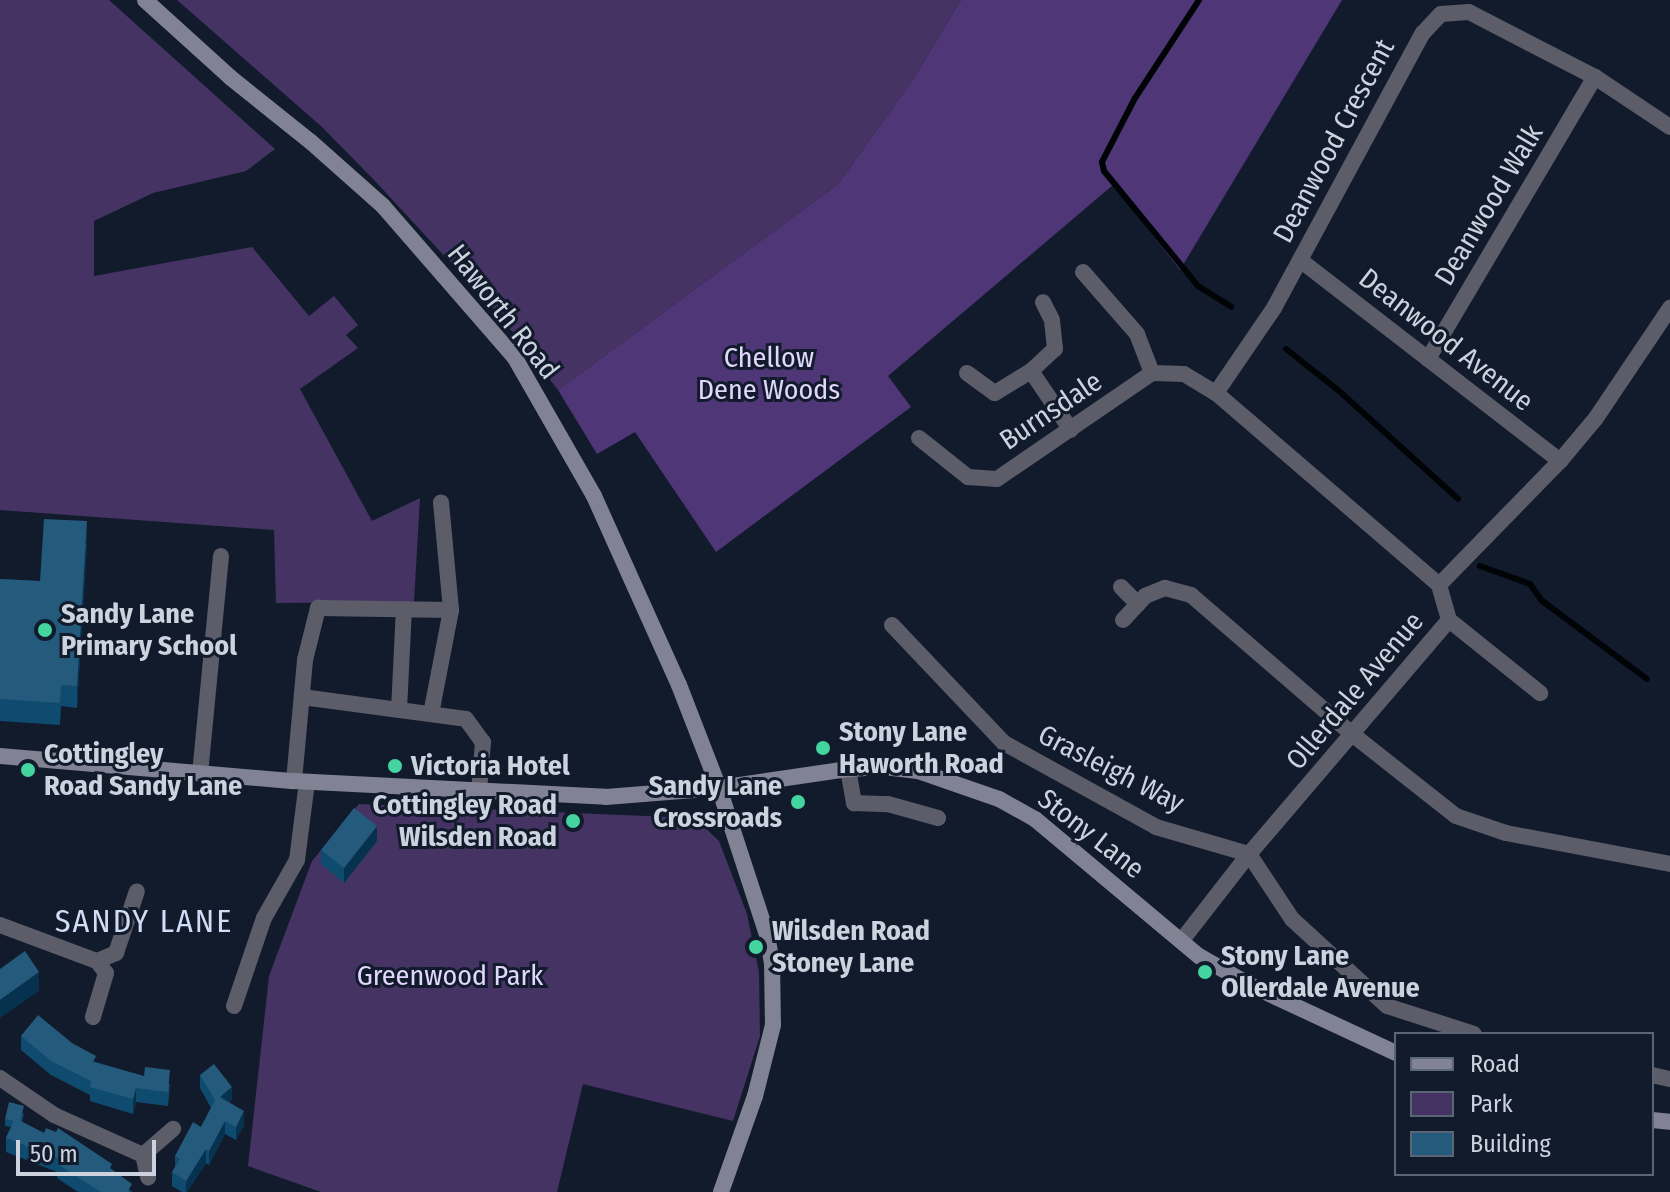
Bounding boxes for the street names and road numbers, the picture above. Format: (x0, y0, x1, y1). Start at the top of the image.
street label: Deanwood Crescent (1266, 34, 1402, 248)
street label: Deanwood Walk (1428, 118, 1550, 292)
street label: Haworth Road (440, 238, 566, 386)
street label: Deanwood Avenue (1352, 262, 1540, 418)
street label: Burnsdale (994, 365, 1108, 457)
street label: Ollerdale Avenue (1279, 605, 1431, 777)
street label: Grasleigh Way (1033, 718, 1189, 820)
street label: Stony Lane (1031, 782, 1151, 886)

